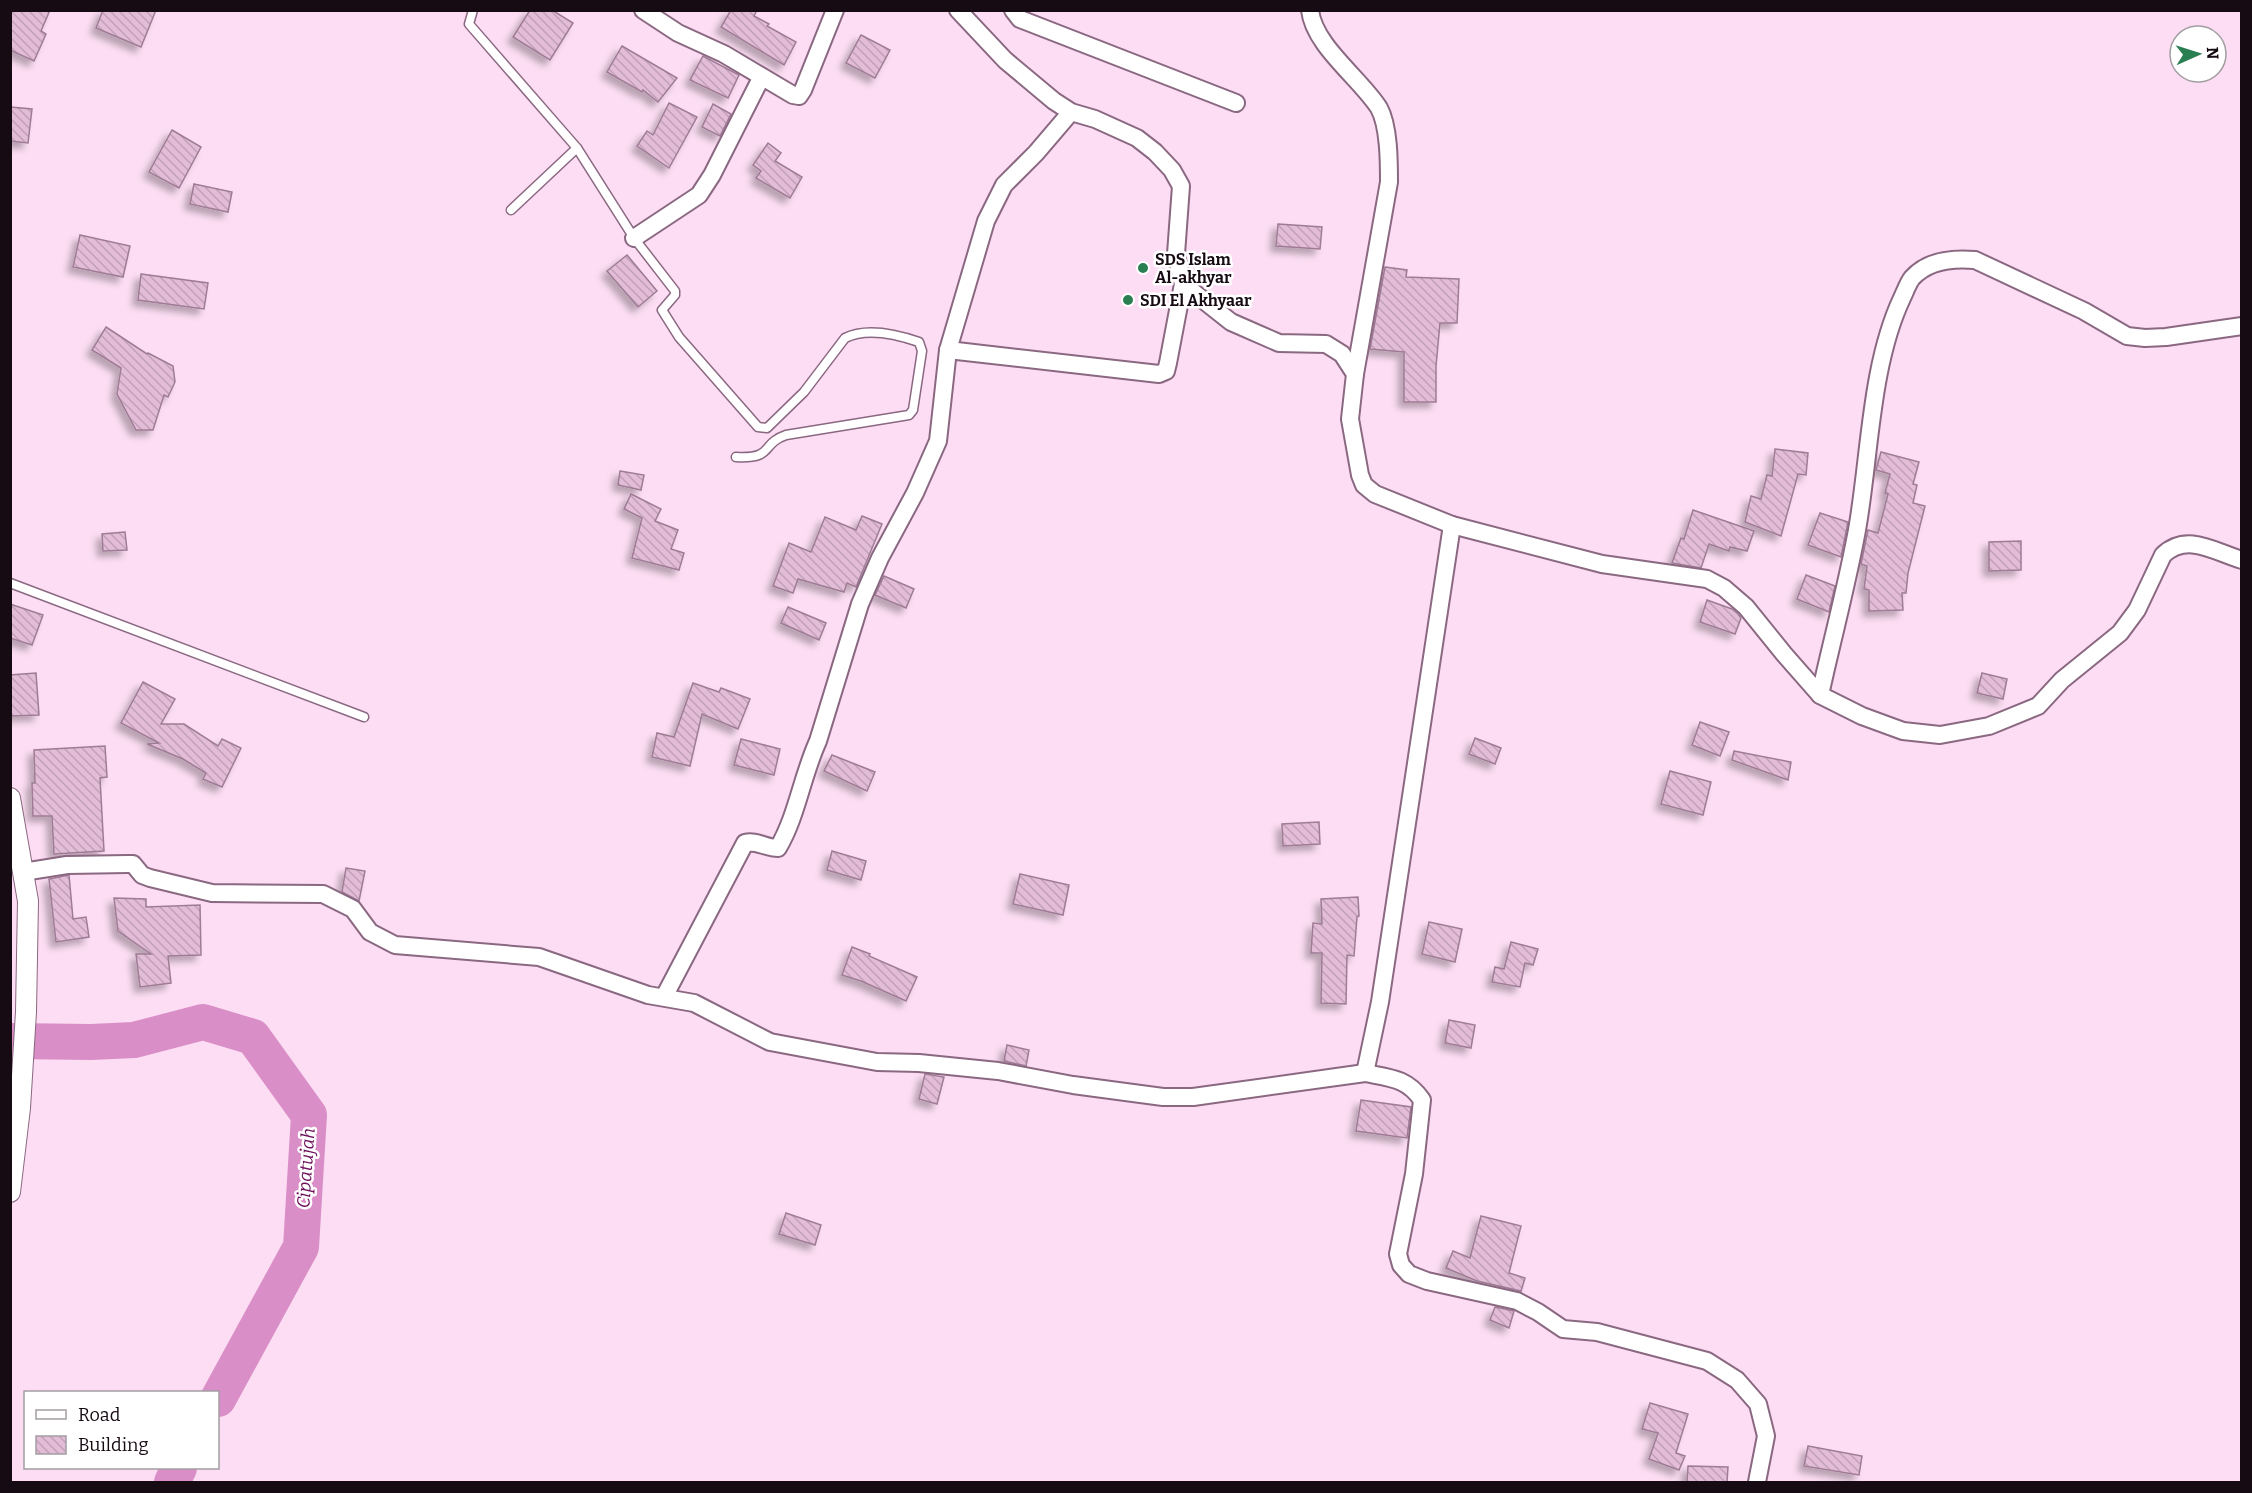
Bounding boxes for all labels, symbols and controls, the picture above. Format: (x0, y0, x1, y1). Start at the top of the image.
north arrow (2168, 24, 2228, 84)
text: N (2203, 47, 2222, 60)
place label: SDS Islam Al-akhyar (1155, 250, 1232, 287)
marker: SDS Islam Al-akhyar (1136, 261, 1150, 275)
place label: SDI El Akhyaar (1140, 291, 1252, 310)
marker: SDI El Akhyaar (1121, 293, 1135, 307)
water label: Cipatujah (292, 1127, 320, 1209)
legend (24, 1391, 219, 1469)
text: Road (78, 1404, 121, 1426)
text: Building (78, 1434, 149, 1456)

